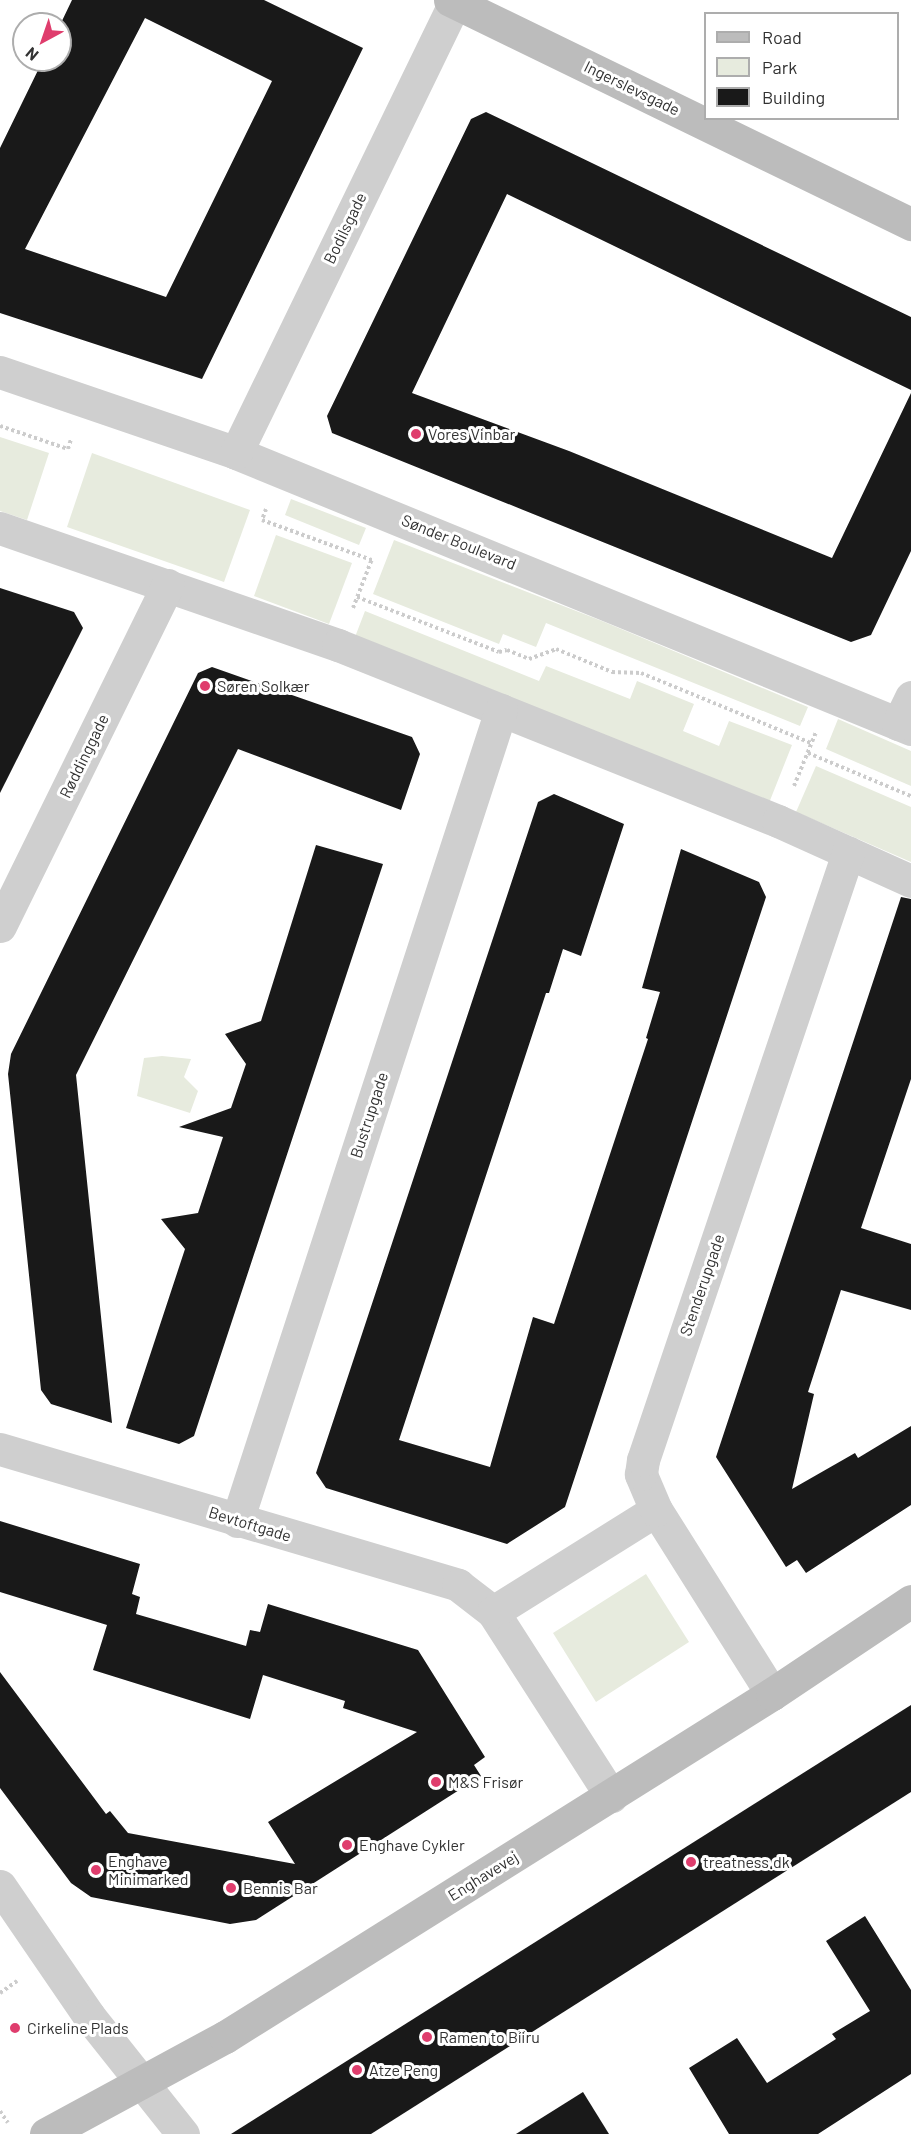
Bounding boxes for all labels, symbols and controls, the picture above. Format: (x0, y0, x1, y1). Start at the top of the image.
north arrow (12, 12, 72, 72)
legend (704, 12, 899, 120)
text: Road (762, 26, 802, 48)
text: N (21, 44, 42, 65)
text: Park (762, 56, 797, 78)
street label: Ingerslevsgade (581, 57, 683, 119)
text: Building (762, 86, 825, 108)
street label: Bodilsgade (320, 189, 370, 267)
place label: Vores Vinbar (428, 424, 515, 444)
marker: Vores Vinbar (409, 427, 423, 441)
street label: Sønder Boulevard (399, 510, 519, 574)
place label: Søren Solkær (217, 676, 310, 696)
marker: Søren Solkær (198, 679, 212, 693)
street label: Røddinggade (55, 711, 113, 801)
street label: Bustrupgade (346, 1070, 392, 1160)
street label: Stenderupgade (676, 1232, 728, 1338)
street label: Bevtoftgade (206, 1502, 294, 1546)
place label: M&S Frisør (448, 1772, 523, 1792)
marker: M&S Frisør (429, 1775, 443, 1789)
place label: Enghave Cykler (359, 1835, 465, 1855)
marker: Enghave Cykler (340, 1838, 354, 1852)
street label: Enghavevej (444, 1847, 522, 1905)
place label: Enghave Minimarked (108, 1851, 188, 1889)
place label: treatness.dk (703, 1852, 790, 1872)
marker: treatness.dk (684, 1855, 698, 1869)
marker: Enghave Minimarked (89, 1863, 103, 1877)
place label: Bennis Bar (243, 1878, 318, 1898)
marker: Bennis Bar (224, 1881, 238, 1895)
place label: Cirkeline Plads (27, 2018, 129, 2038)
marker: Cirkeline Plads (8, 2021, 22, 2035)
place label: Ramen to Bíiru (439, 2027, 540, 2047)
marker: Ramen to Bíiru (420, 2030, 434, 2044)
place label: Atze Peng (369, 2060, 438, 2080)
marker: Atze Peng (350, 2063, 364, 2077)

